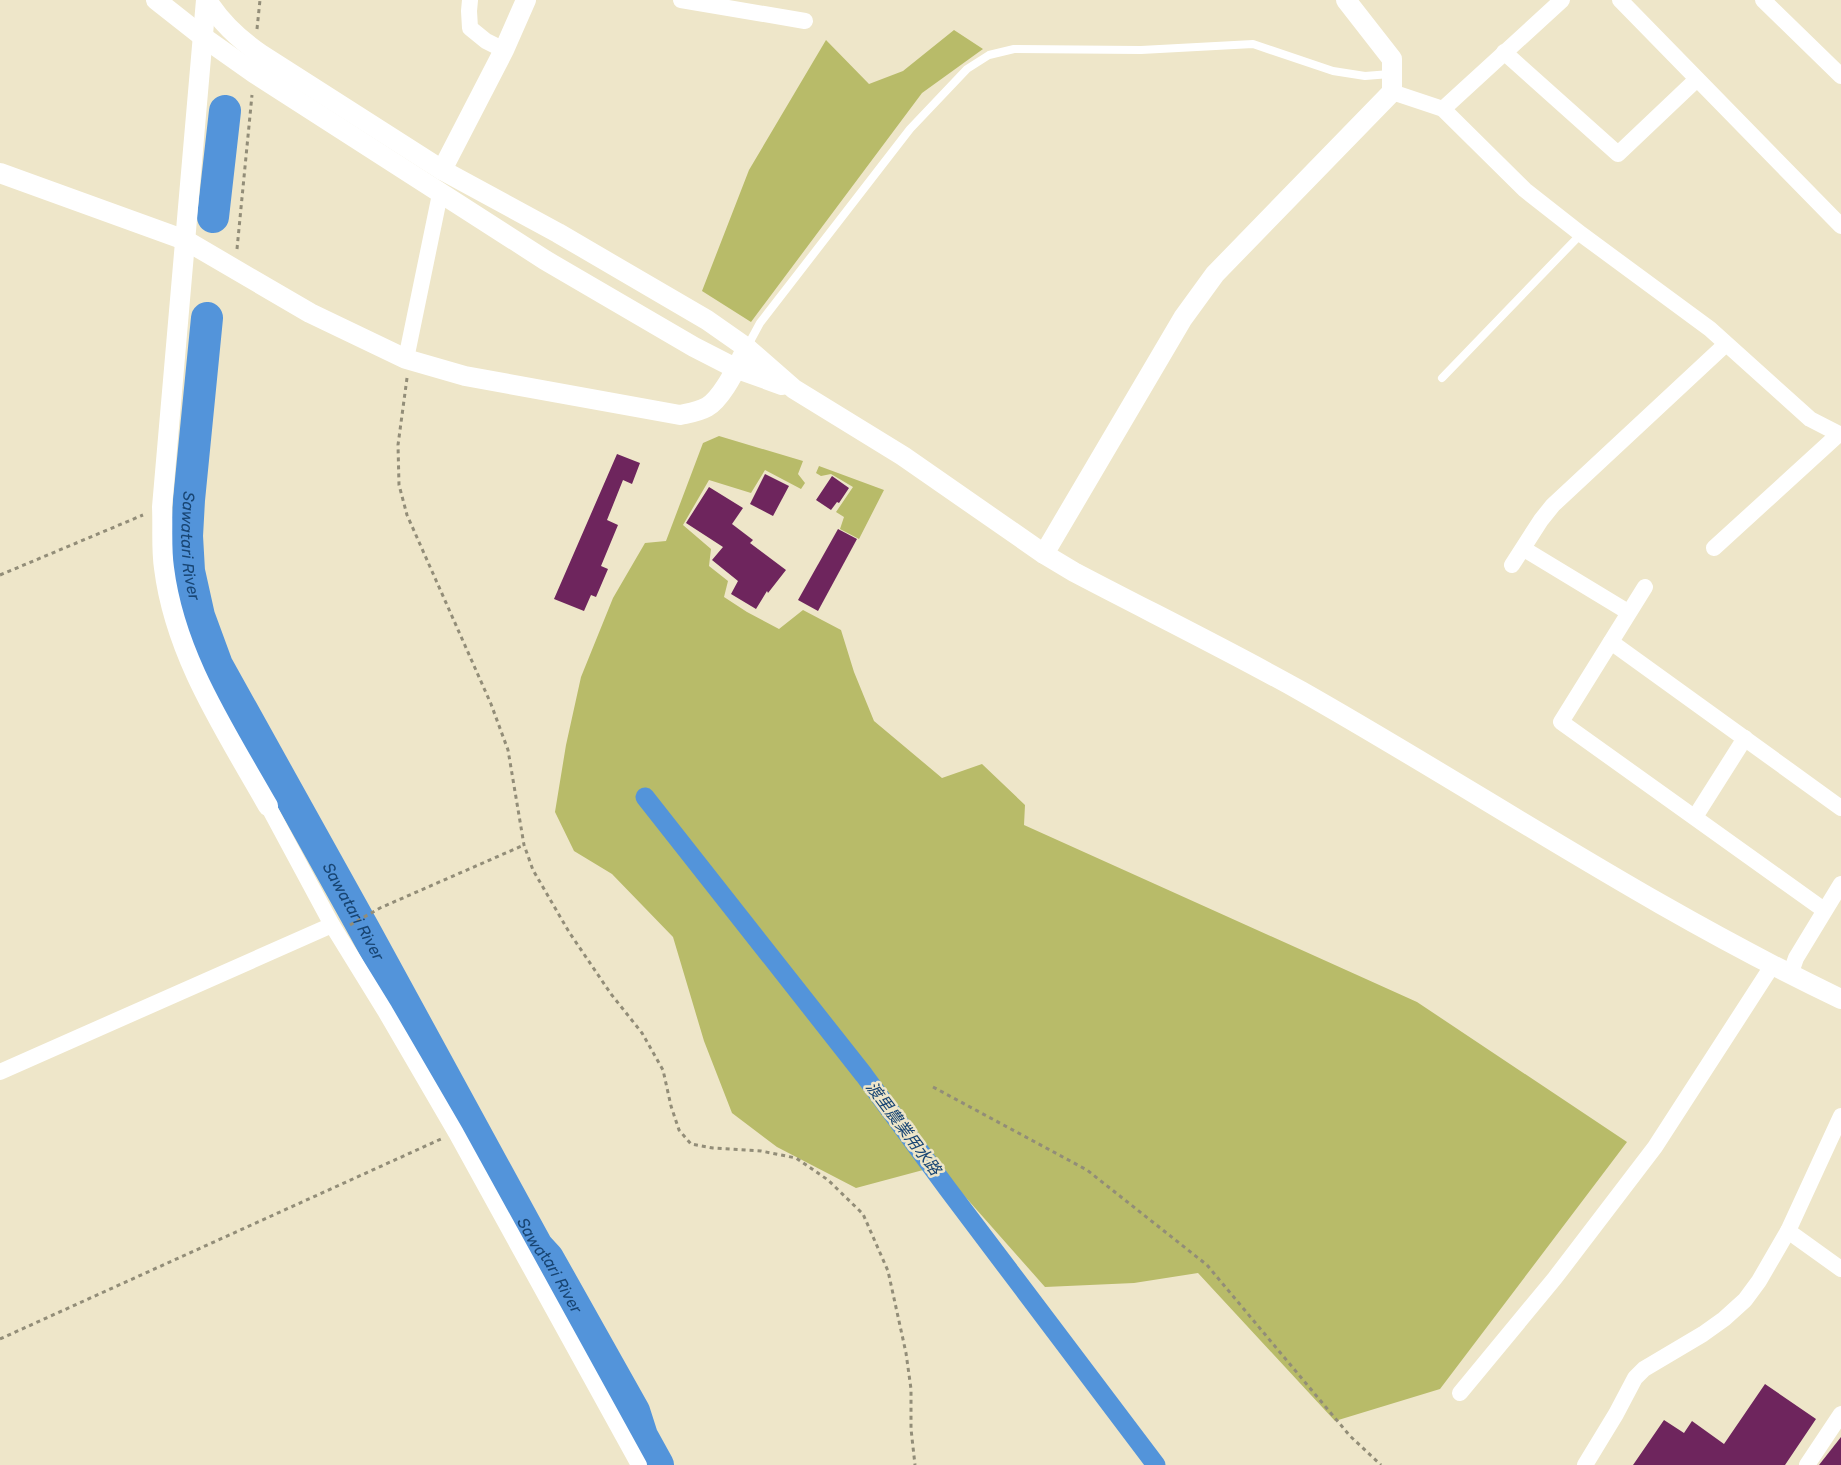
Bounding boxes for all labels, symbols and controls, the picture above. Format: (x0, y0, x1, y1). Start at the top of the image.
water label: Sawatari River (177, 491, 204, 603)
water label: Sawatari River (319, 859, 389, 965)
water label: 渡里農業用水路 (862, 1078, 946, 1180)
water label: Sawatari River (513, 1214, 586, 1317)

